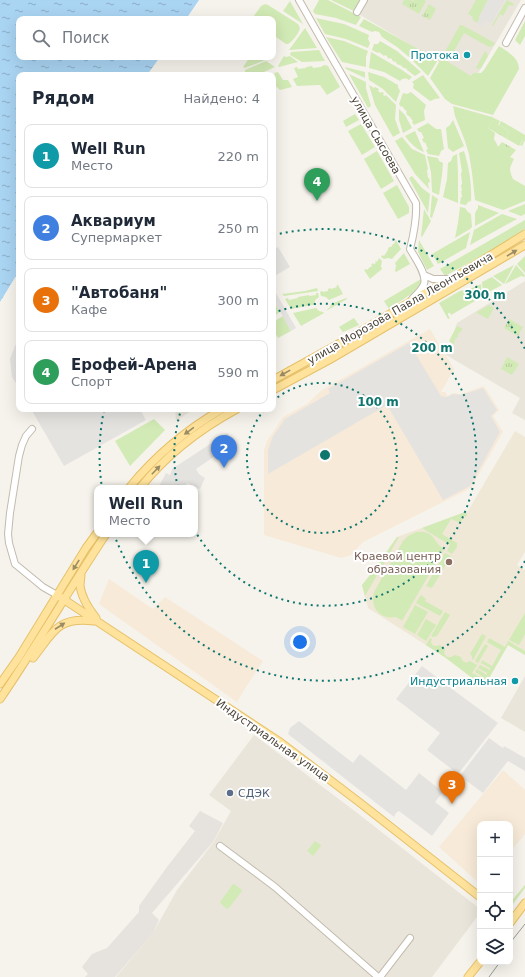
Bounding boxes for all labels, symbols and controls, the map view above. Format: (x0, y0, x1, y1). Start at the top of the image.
search box (16, 16, 276, 60)
icon: search (30, 27, 52, 49)
text: Поиск (62, 29, 110, 47)
place label: Протока (410, 49, 459, 62)
marker: Протока (462, 50, 472, 60)
text: Рядом (32, 88, 95, 108)
text: Найдено: 4 (184, 91, 260, 106)
street label: улица Сысоева (348, 94, 403, 176)
text: Well Run (71, 140, 146, 158)
text: 1 (41, 149, 51, 164)
text: 220 m (217, 149, 259, 164)
text: Место (71, 158, 113, 173)
pin: 4 (304, 168, 330, 201)
text: Аквариум (71, 212, 156, 230)
text: 2 (41, 221, 51, 236)
text: 250 m (217, 221, 259, 236)
text: Супермаркет (71, 230, 162, 245)
one-way arrow (507, 249, 517, 257)
street label: улица Морозова Павла Леонтьевича (305, 250, 495, 367)
text: "Автобаня" (71, 284, 167, 302)
text: 300 m (464, 288, 506, 302)
text: 3 (41, 293, 51, 308)
text: 300 m (217, 293, 259, 308)
text: Кафе (71, 302, 107, 317)
text: 200 m (411, 341, 453, 355)
text: Ерофей-Арена (71, 356, 197, 374)
text: 4 (41, 365, 51, 380)
text: 590 m (217, 365, 259, 380)
one-way arrow (279, 369, 291, 376)
text: Спорт (71, 374, 112, 389)
text: 100 m (357, 395, 399, 409)
one-way arrow (184, 426, 195, 435)
pin: 2 (211, 435, 237, 468)
centre of rings (318, 448, 332, 462)
one-way arrow (151, 465, 161, 475)
popup (94, 485, 198, 537)
text: Well Run (109, 495, 183, 513)
text: Место (109, 513, 151, 528)
pin: 1 (133, 550, 159, 583)
place label: Краевой центр образования (354, 550, 441, 576)
marker: Краевой центр образования (444, 557, 454, 567)
one-way arrow (72, 559, 79, 571)
one-way arrow (55, 622, 65, 630)
your location (290, 632, 310, 652)
place label: Индустриальная (410, 675, 507, 688)
marker: Индустриальная (510, 676, 520, 686)
street label: Индустриальная улица (214, 696, 332, 785)
pin: 3 (439, 771, 465, 804)
place label: СДЭК (238, 787, 270, 800)
marker: СДЭК (225, 788, 235, 798)
map controls (477, 821, 513, 965)
button: + (477, 821, 513, 857)
button: − (477, 857, 513, 893)
button: locate (477, 893, 513, 929)
button: layers (477, 929, 513, 965)

